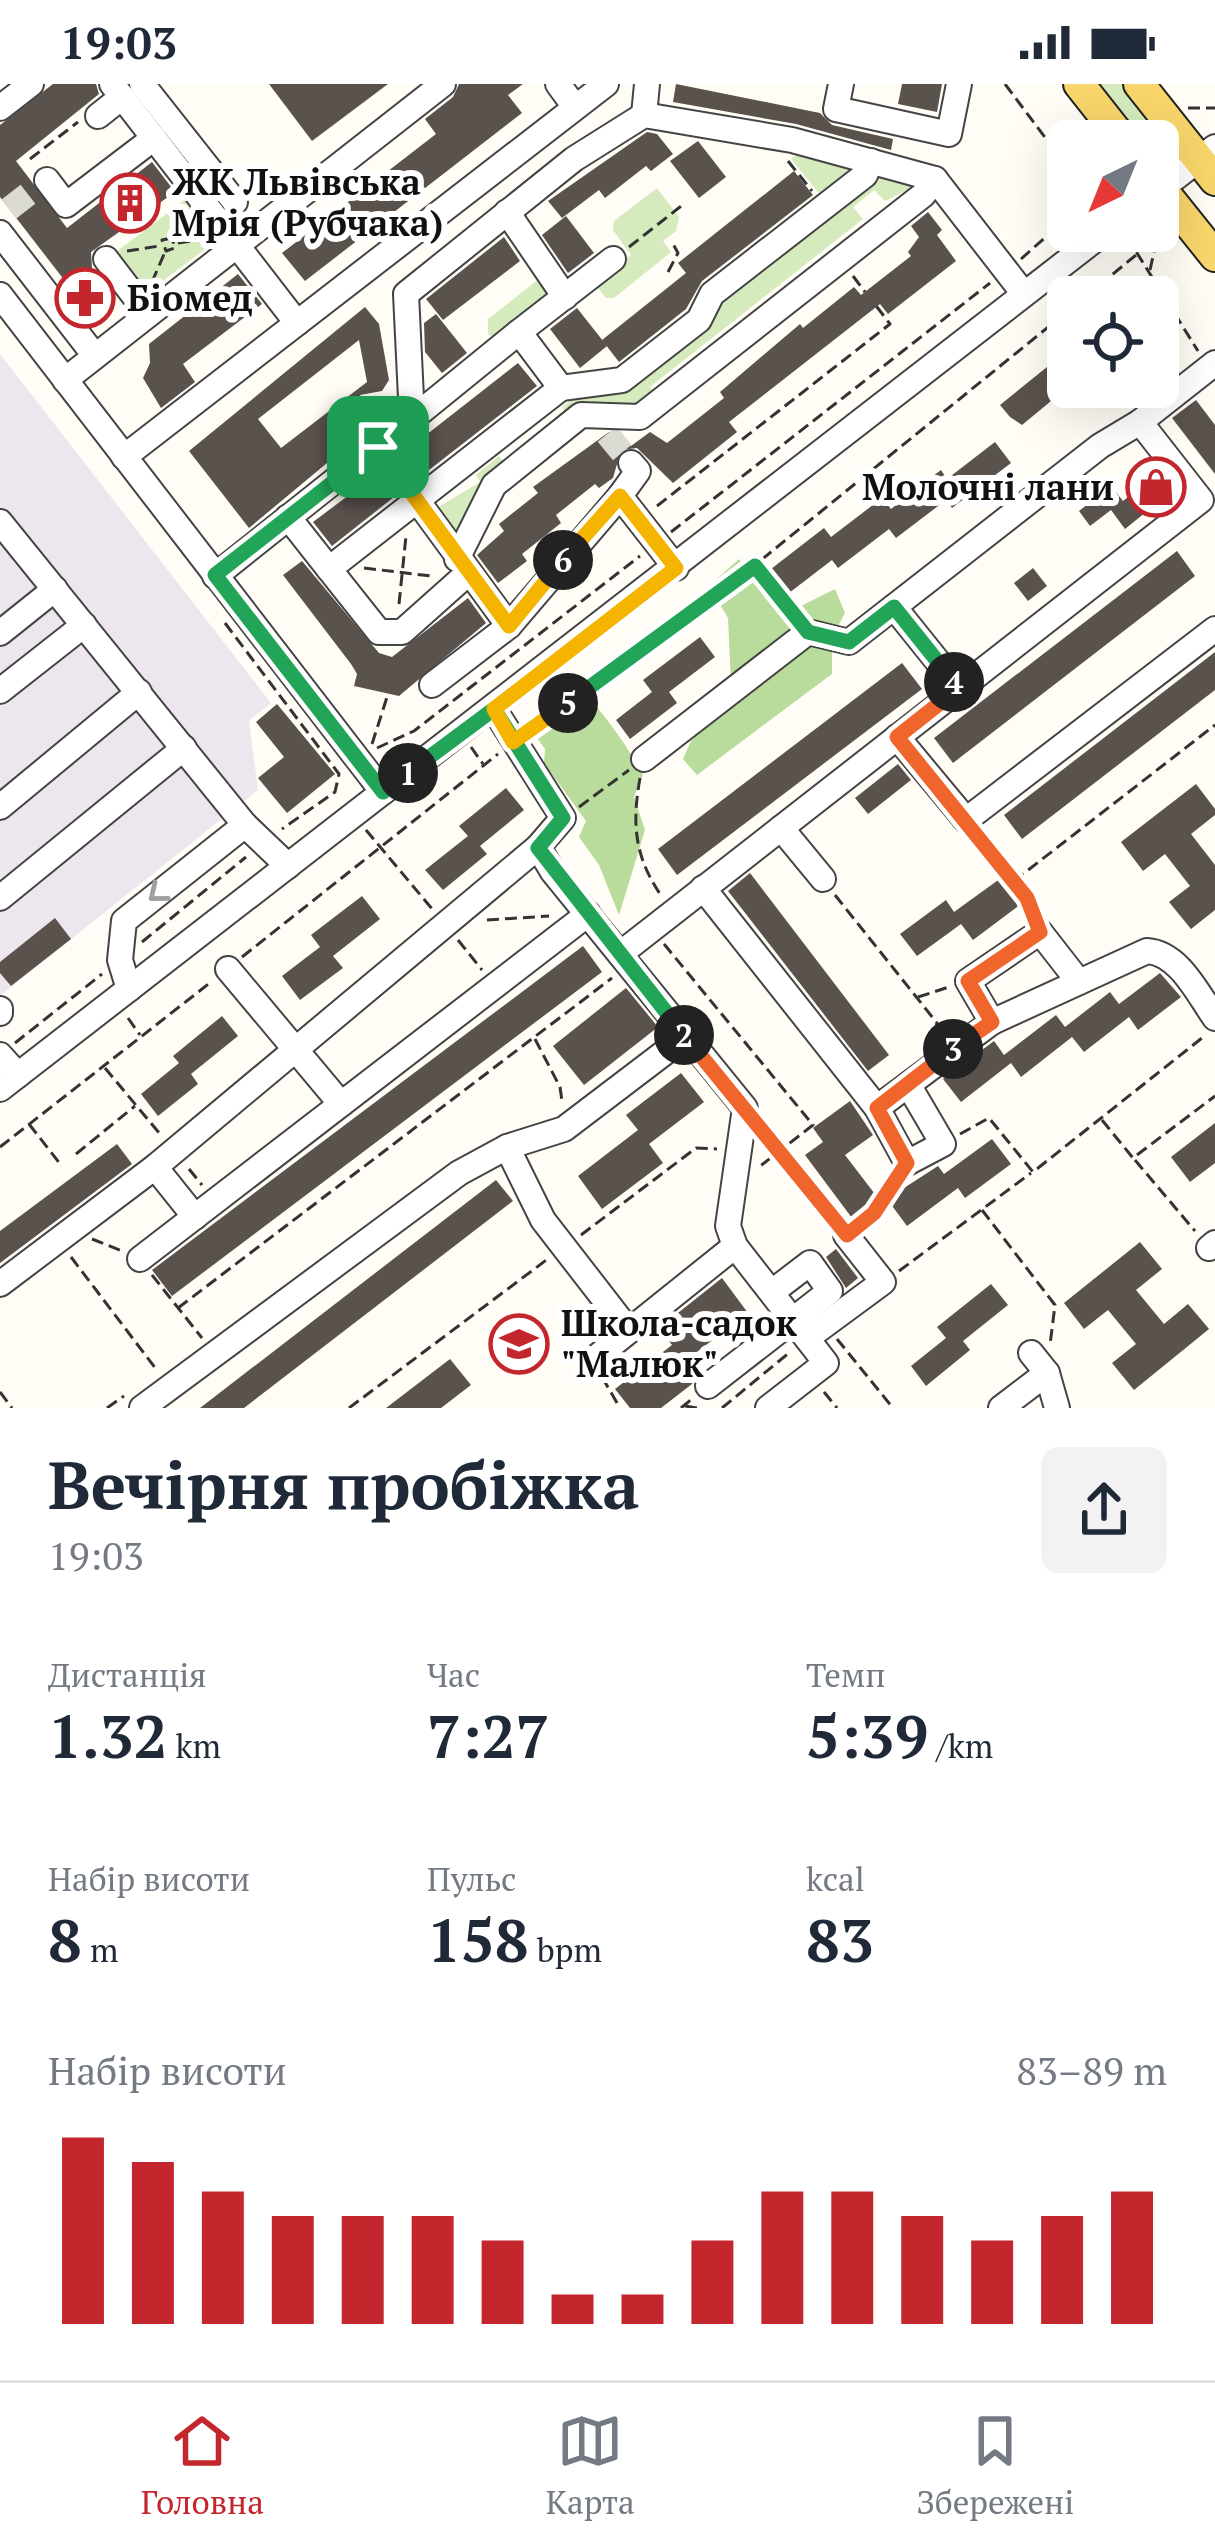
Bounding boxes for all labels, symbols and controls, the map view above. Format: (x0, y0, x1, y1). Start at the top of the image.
text: 19:03 (60, 12, 177, 72)
north arrow (1047, 120, 1179, 252)
map controls (1047, 120, 1179, 408)
place label: ЖК Львівська Мрія (Рубчака) (172, 158, 443, 246)
building icon: ЖК Львівська Мрія (Рубчака) (99, 172, 161, 234)
pharmacy icon: Біомед (54, 267, 116, 329)
place label: Біомед (127, 274, 253, 321)
button: locate (1047, 276, 1179, 408)
pin (327, 396, 429, 498)
icon: arrive (345, 414, 411, 480)
shop icon: Молочні лани (1125, 456, 1187, 518)
place label: Молочні лани (862, 463, 1114, 510)
pin: 6 (533, 530, 593, 590)
text: 6 (554, 538, 572, 581)
pin: 4 (924, 652, 984, 712)
text: 4 (945, 660, 963, 703)
pin: 5 (538, 673, 598, 733)
text: 5 (559, 681, 577, 724)
pin: 1 (378, 743, 438, 803)
text: 1 (399, 751, 417, 794)
one-way arrow (149, 880, 171, 901)
pin: 2 (654, 1005, 714, 1065)
text: 2 (675, 1013, 693, 1056)
pin: 3 (923, 1019, 983, 1079)
text: 3 (944, 1027, 962, 1070)
place label: Школа-садок "Малюк" (561, 1299, 798, 1387)
school or university icon: Школа-садок "Малюк" (488, 1313, 550, 1375)
text: Вечірня пробіжка (48, 1440, 639, 1528)
button: share (1041, 1447, 1167, 1573)
text: 19:03 (48, 1529, 144, 1581)
text: Дистанція (48, 1653, 207, 1696)
text: Час (427, 1653, 480, 1696)
text: Темп (806, 1653, 885, 1696)
text: 1.32 (48, 1696, 167, 1775)
text: 7:27 (427, 1696, 549, 1775)
text: 5:39 (806, 1696, 928, 1775)
text: km (167, 1724, 221, 1767)
text: /km (928, 1724, 993, 1767)
text: Набір висоти (48, 1857, 250, 1900)
text: Пульс (427, 1857, 516, 1900)
text: kcal (806, 1857, 865, 1900)
text: 8 (48, 1900, 82, 1979)
text: 158 (427, 1900, 529, 1979)
text: 83 (806, 1900, 874, 1979)
text: m (82, 1928, 118, 1971)
text: bpm (529, 1928, 602, 1971)
text: Набір висоти (48, 2044, 287, 2096)
text: 83–89 m (1016, 2044, 1167, 2096)
tab: Головна (141, 2408, 264, 2523)
tab: Карта (546, 2408, 635, 2523)
tab: Збережені (917, 2408, 1074, 2523)

